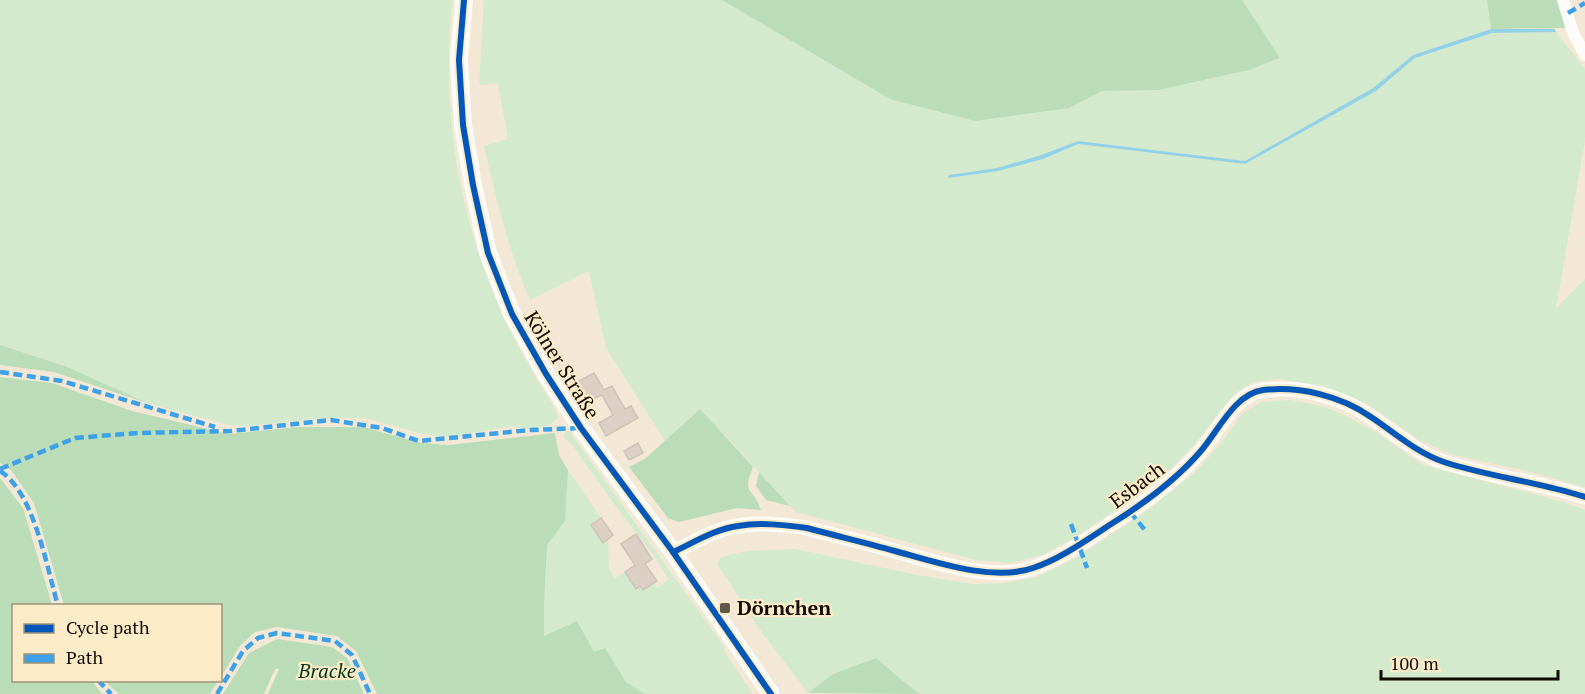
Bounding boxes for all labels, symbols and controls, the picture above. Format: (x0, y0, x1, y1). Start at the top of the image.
street label: Kölner Straße (519, 306, 606, 424)
street label: Esbach (1104, 455, 1170, 514)
place label: Dörnchen (737, 594, 831, 621)
marker: Dörnchen (718, 601, 732, 615)
legend (12, 604, 222, 682)
text: Cycle path (66, 615, 150, 639)
scale bar (1381, 643, 1558, 681)
text: Path (66, 645, 103, 669)
text: 100 m (1390, 651, 1439, 675)
park label: Bracke (297, 657, 356, 684)

